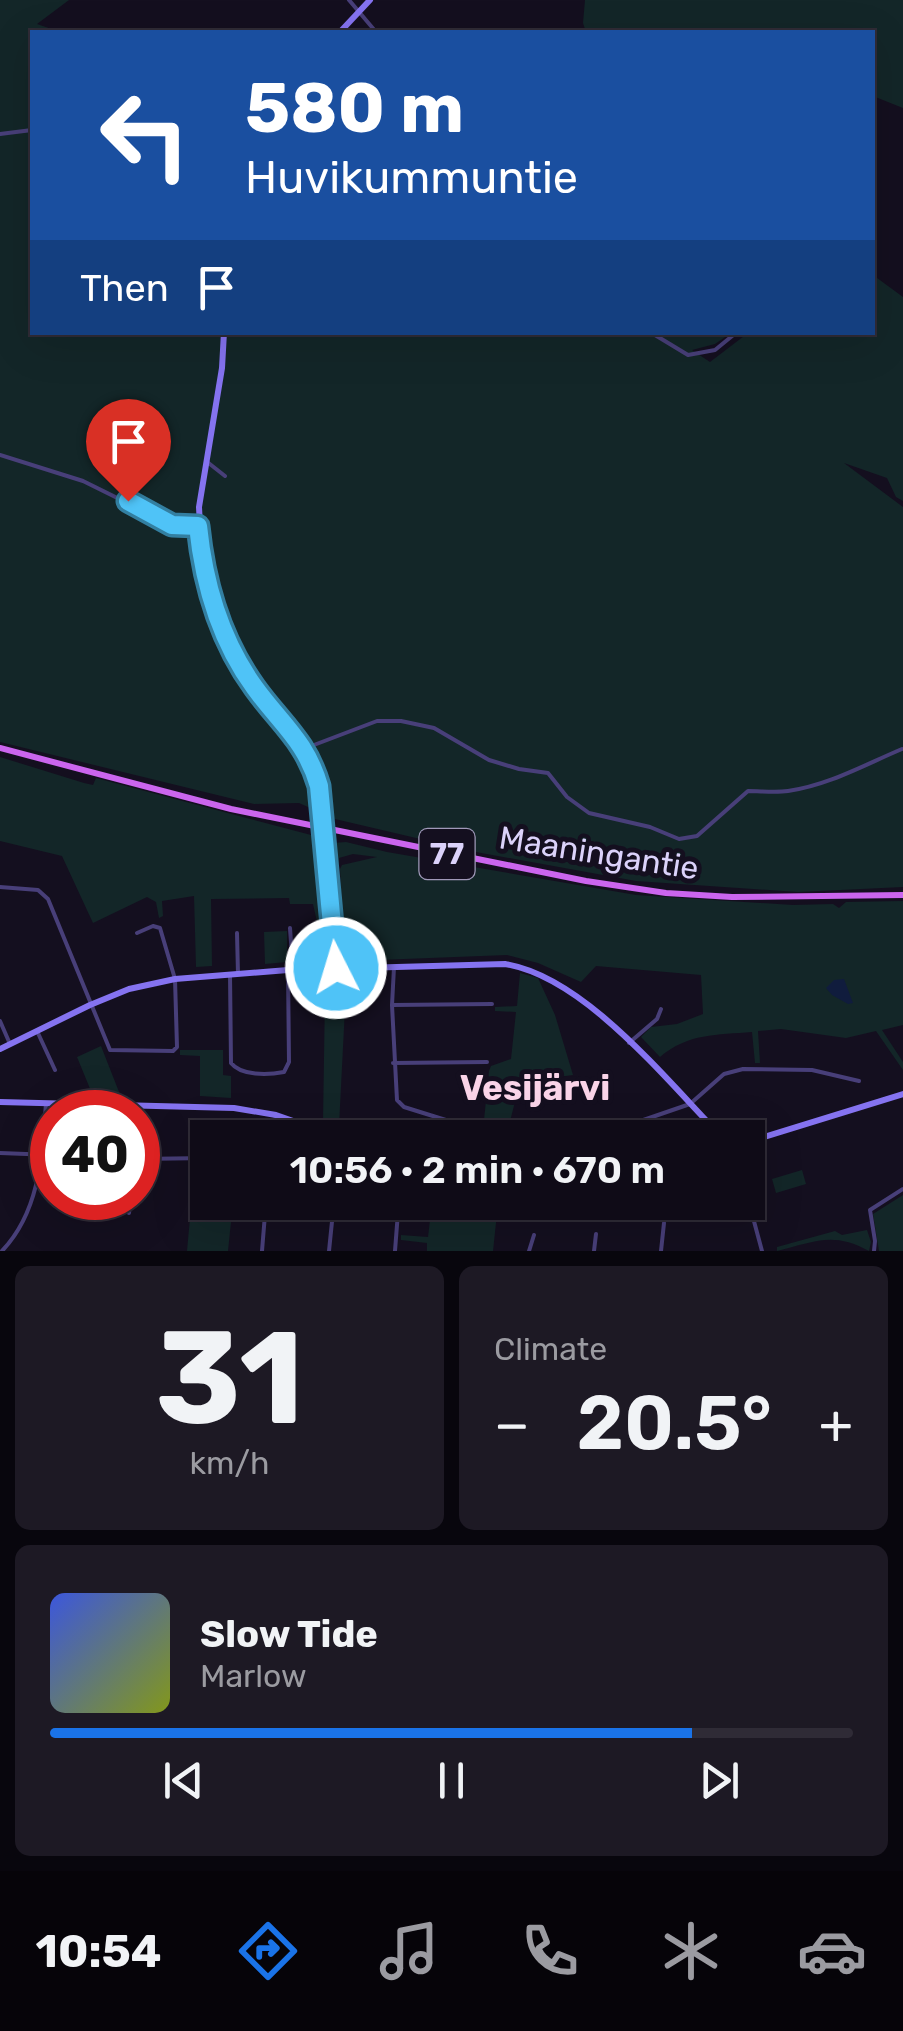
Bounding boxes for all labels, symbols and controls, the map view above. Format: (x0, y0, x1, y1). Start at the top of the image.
text: 580 m (245, 67, 464, 150)
icon: left (80, 70, 210, 200)
text: Huvikummuntie (245, 151, 578, 204)
icon: arrive (189, 260, 244, 315)
text: Then (80, 265, 169, 311)
pin (86, 399, 171, 502)
icon: arrive (101, 414, 156, 469)
street label: Maaningantie (497, 818, 701, 888)
road number: 77 (420, 829, 474, 879)
position arrow (284, 916, 388, 1020)
district label: Vesijärvi (460, 1067, 610, 1109)
speed limit sign: 40 (30, 1090, 160, 1220)
text: 10:56 · 2 min · 670 m (290, 1147, 665, 1193)
text: 31 (155, 1301, 304, 1456)
text: Climate (494, 1330, 607, 1368)
text: 20.5° (577, 1379, 772, 1468)
text: − (494, 1392, 530, 1457)
text: + (819, 1392, 853, 1457)
text: km/h (190, 1444, 269, 1482)
text: Slow Tide (200, 1611, 378, 1657)
text: Marlow (200, 1657, 307, 1695)
icon: previous (156, 1753, 211, 1808)
icon: pause (424, 1753, 479, 1808)
icon: next (692, 1753, 747, 1808)
icon: directions (233, 1916, 303, 1986)
icon: music (374, 1916, 444, 1986)
icon: phone (515, 1916, 585, 1986)
icon: climate (656, 1916, 726, 1986)
icon: car (797, 1916, 867, 1986)
text: 10:54 (36, 1925, 162, 1978)

